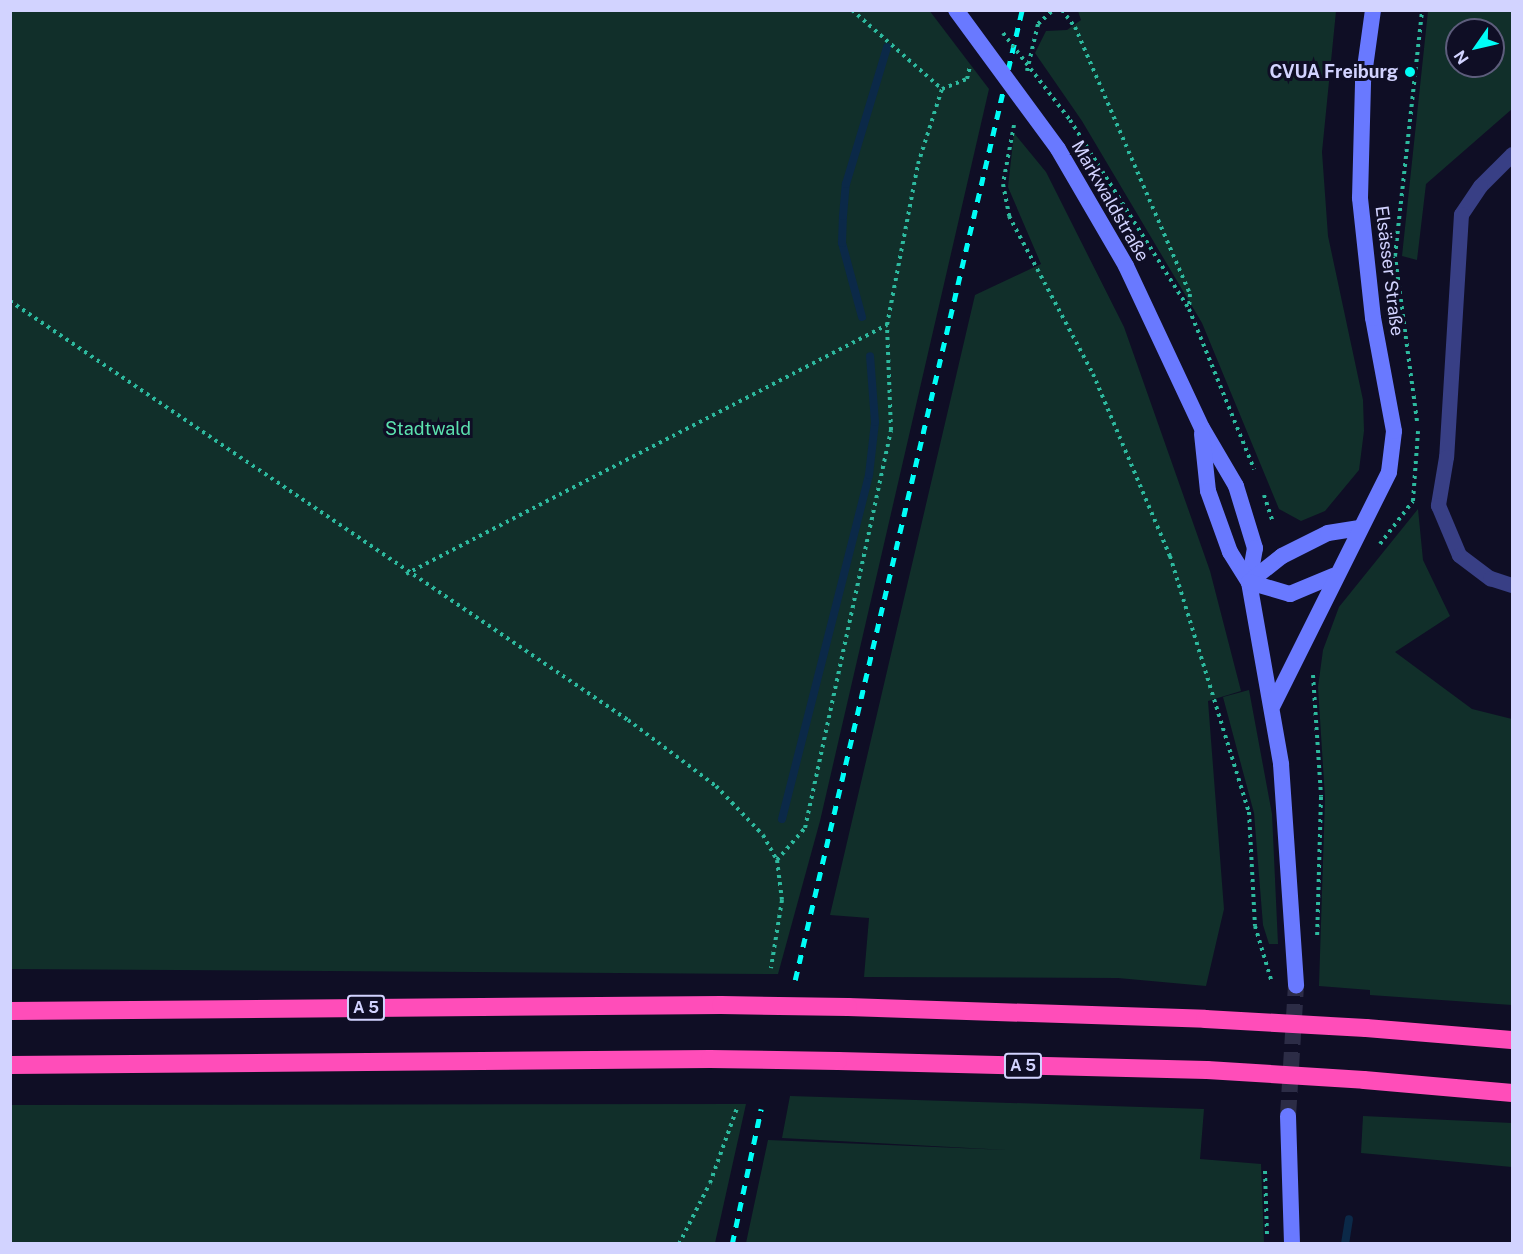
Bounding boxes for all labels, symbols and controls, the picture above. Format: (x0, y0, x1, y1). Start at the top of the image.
north arrow (1445, 18, 1505, 78)
text: N (1450, 47, 1473, 68)
place label: CVUA Freiburg (1269, 61, 1398, 83)
marker: CVUA Freiburg (1403, 65, 1417, 79)
street label: Markwaldstraße (1067, 137, 1153, 265)
street label: Elsässer Straße (1370, 205, 1408, 337)
park label: Stadtwald (385, 418, 471, 440)
road number: A 5 (346, 995, 386, 1021)
road number: A 5 (1004, 1053, 1042, 1079)

